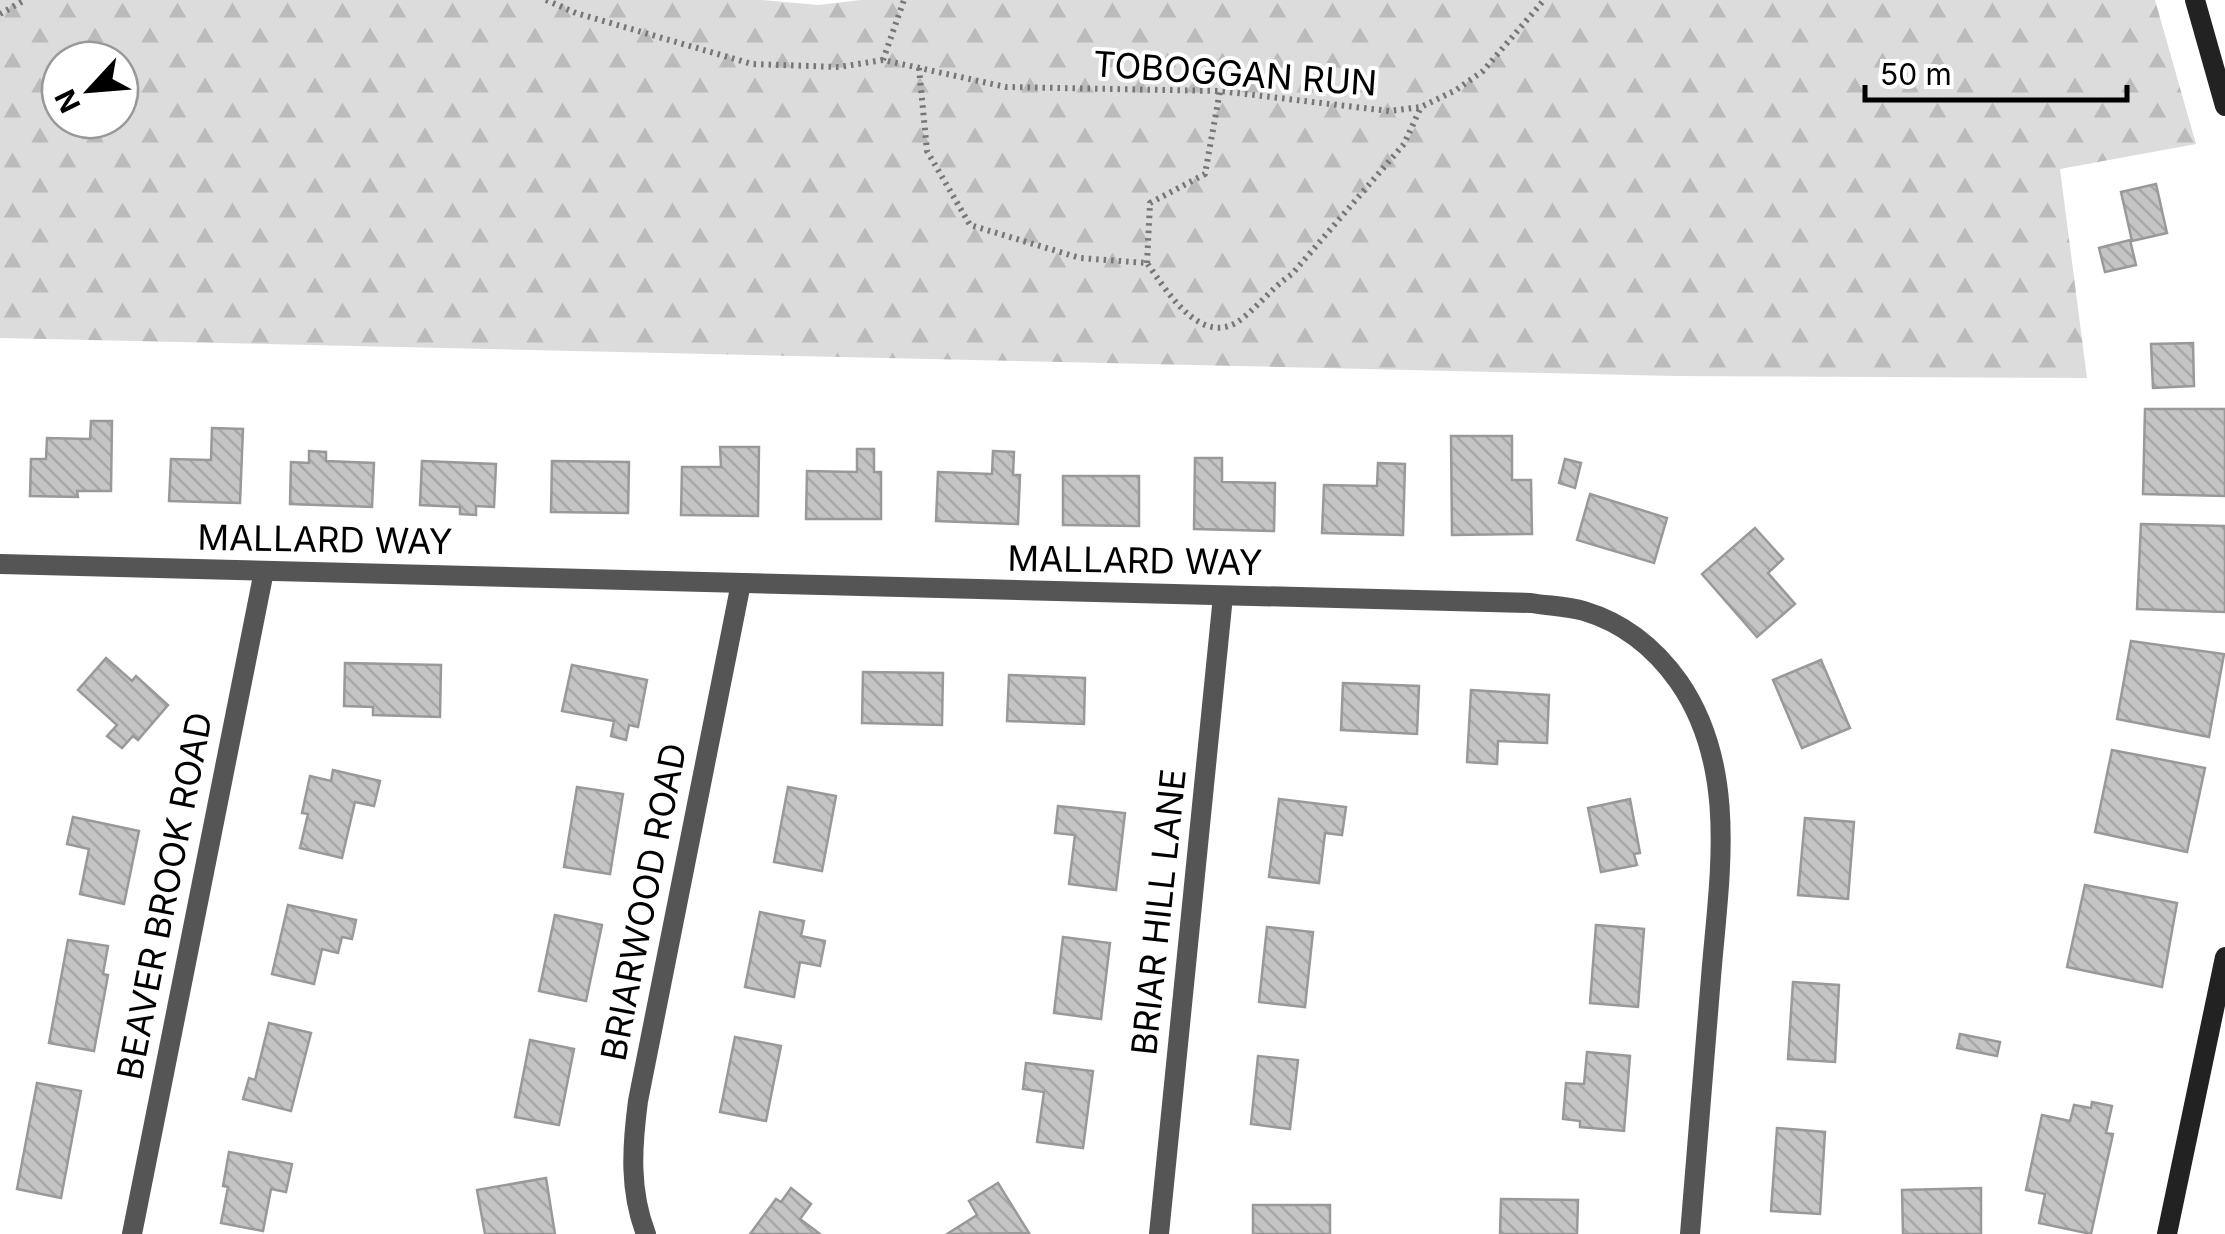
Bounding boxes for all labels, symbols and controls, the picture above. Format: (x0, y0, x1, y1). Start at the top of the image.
north arrow (40, 40, 140, 140)
scale bar (1865, 40, 2128, 102)
street label: TOBOGGAN RUN (1092, 42, 1379, 104)
text: 50 m (1880, 56, 1952, 92)
text: N (48, 84, 87, 118)
street label: MALLARD WAY (197, 516, 453, 562)
street label: MALLARD WAY (1007, 537, 1263, 583)
street label: BEAVER BROOK ROAD (108, 709, 220, 1083)
street label: BRIARWOOD ROAD (592, 740, 694, 1064)
street label: BRIAR HILL LANE (1122, 767, 1194, 1057)

